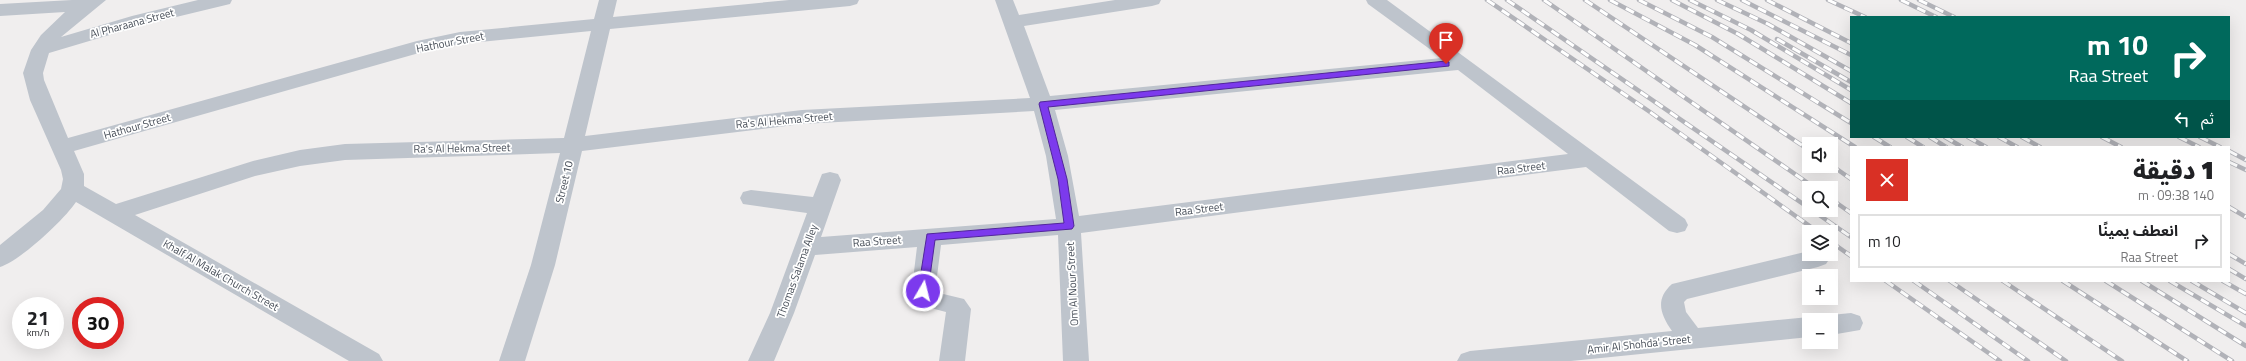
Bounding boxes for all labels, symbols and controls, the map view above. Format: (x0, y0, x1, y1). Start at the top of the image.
street label: Al Pharaana Street (88, 4, 176, 42)
pin (1429, 23, 1463, 64)
text: 10 m (2087, 23, 2148, 66)
street label: Hathour Street (415, 28, 485, 56)
icon: arrive (1435, 29, 1457, 51)
icon: right (2162, 32, 2214, 84)
text: Raa Street (2069, 62, 2148, 89)
text: ثم (2201, 107, 2214, 130)
street label: Ra's Al Hekma Street (735, 108, 833, 132)
icon: left (2171, 108, 2193, 130)
street label: Hathour Street (102, 109, 172, 143)
map controls (1802, 137, 1838, 349)
button: sound (1802, 137, 1838, 173)
street label: Ra's Al Hekma Street (413, 139, 511, 157)
text: 1 دقيقة (2133, 152, 2214, 188)
street label: Raa Street (1496, 157, 1546, 179)
street label: Street 10 (551, 159, 577, 205)
button: close (1866, 159, 1908, 201)
button: search (1802, 181, 1838, 217)
text: 140 m · 09:38 (2138, 185, 2214, 205)
street label: Raa Street (1174, 198, 1224, 220)
text: انعطف يمينًا (2098, 219, 2178, 242)
street label: Thomas Salama Alley (773, 221, 822, 320)
button: layers (1802, 225, 1838, 261)
text: 10 m (1868, 230, 1901, 253)
icon: right (2190, 230, 2212, 252)
street label: Raa Street (852, 231, 902, 251)
street label: Khalf Al Malak Church Street (160, 235, 282, 315)
street label: Om Al Nour Street (1062, 242, 1082, 326)
text: Raa Street (2121, 247, 2178, 267)
button: + (1802, 269, 1838, 305)
position arrow (902, 270, 944, 312)
speed limit sign: 30 (72, 297, 124, 349)
text: 21 (27, 302, 49, 333)
button: − (1802, 313, 1838, 349)
text: km/h (27, 325, 49, 340)
street label: Amir Al Shohda' Street (1587, 331, 1692, 357)

